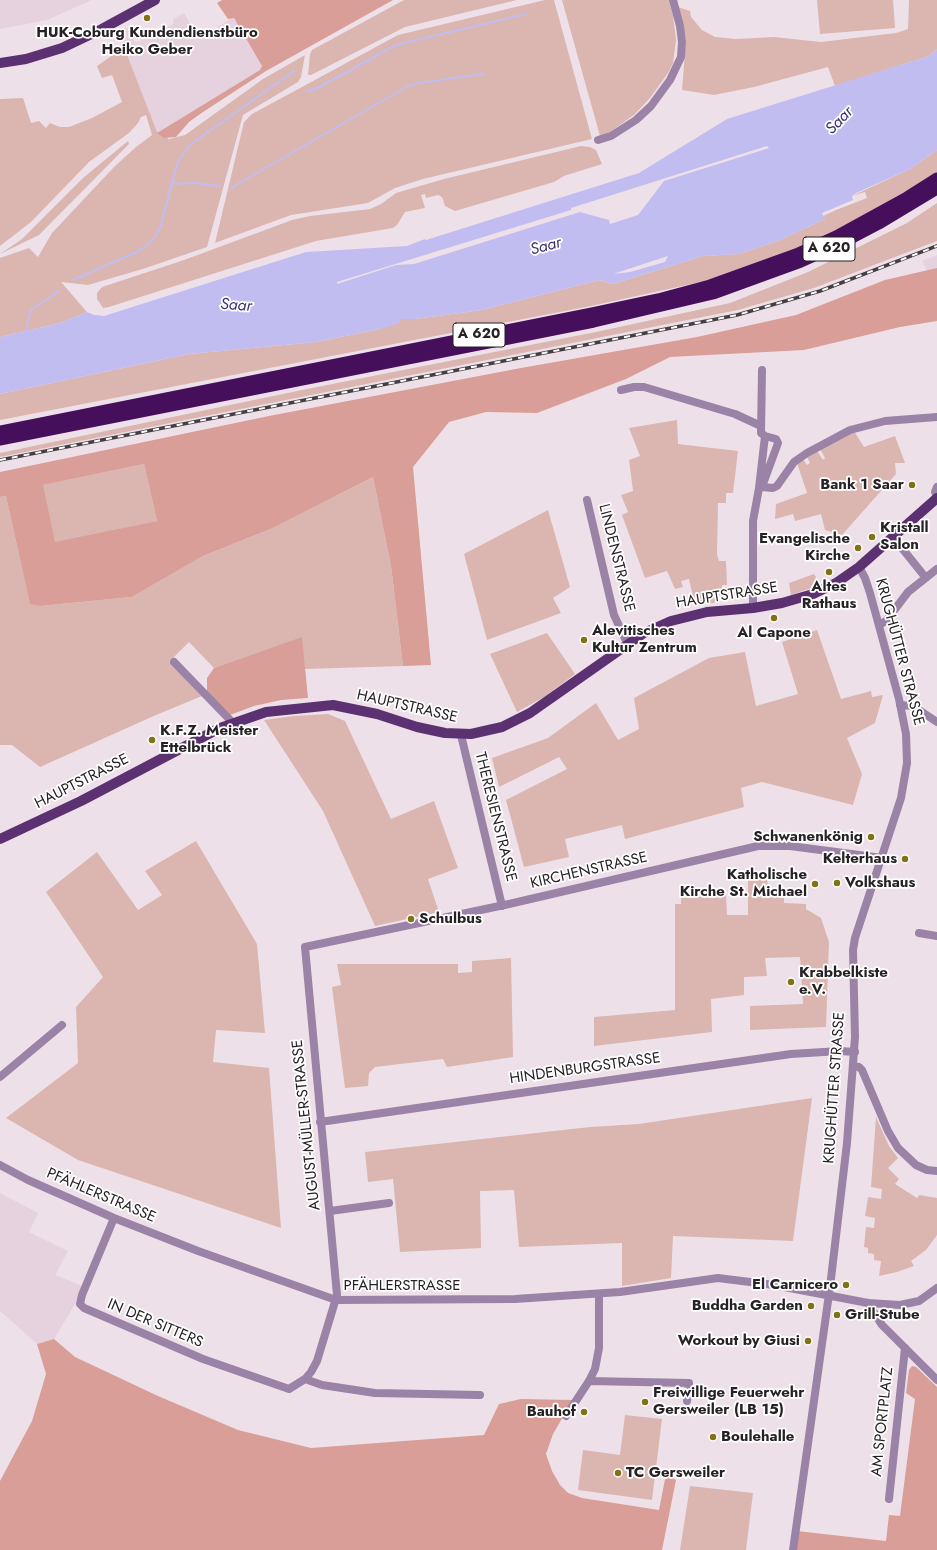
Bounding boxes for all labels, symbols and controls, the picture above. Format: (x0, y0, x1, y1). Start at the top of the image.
marker: HUK-Coburg Kundendienstbüro Heiko Geber (142, 13, 152, 23)
place label: HUK-Coburg Kundendienstbüro Heiko Geber (36, 24, 258, 59)
water label: Saar (822, 103, 858, 139)
water label: Saar (528, 234, 564, 260)
road number: A 620 (803, 237, 855, 261)
water label: Saar (220, 295, 252, 317)
road number: A 620 (453, 323, 505, 347)
place label: Bank 1 Saar (820, 476, 904, 494)
marker: Bank 1 Saar (907, 480, 917, 490)
street label: LINDENSTRASSE (594, 502, 638, 614)
place label: Kristall Salon (880, 519, 929, 554)
place label: Evangelische Kirche (759, 530, 850, 565)
marker: Kristall Salon (867, 532, 877, 542)
marker: Evangelische Kirche (853, 543, 863, 553)
marker: Altes Rathaus (824, 567, 834, 577)
street label: KRUGHÜTTER STRASSE (871, 576, 927, 728)
place label: Altes Rathaus (802, 578, 856, 613)
street label: HAUPTSTRASSE (675, 579, 779, 613)
marker: Al Capone (769, 613, 779, 623)
place label: Alevitisches Kultur Zentrum (592, 622, 697, 657)
place label: Al Capone (737, 624, 811, 642)
marker: Alevitisches Kultur Zentrum (579, 635, 589, 645)
street label: HAUPTSTRASSE (355, 687, 459, 727)
place label: K.F.Z. Meister Ettelbrück (160, 722, 258, 757)
marker: K.F.Z. Meister Ettelbrück (147, 735, 157, 745)
street label: HAUPTSTRASSE (32, 751, 132, 813)
street label: THERESIENSTRASSE (470, 751, 520, 883)
place label: Schwanenkönig (753, 828, 863, 846)
marker: Schwanenkönig (866, 832, 876, 842)
street label: KIRCHENSTRASSE (529, 849, 649, 893)
place label: Kelterhaus (823, 850, 897, 868)
marker: Kelterhaus (900, 854, 910, 864)
place label: Katholische Kirche St. Michael (680, 866, 807, 901)
place label: Volkshaus (845, 874, 915, 892)
marker: Volkshaus (832, 878, 842, 888)
marker: Katholische Kirche St. Michael (810, 879, 820, 889)
place label: Schulbus (419, 910, 482, 928)
marker: Schulbus (406, 914, 416, 924)
place label: Krabbelkiste e.V. (799, 964, 888, 999)
marker: Krabbelkiste e.V. (786, 977, 796, 987)
street label: KRUGHÜTTER STRASSE (821, 1012, 849, 1164)
street label: AUGUST-MÜLLER-STRASSE (289, 1039, 325, 1211)
street label: HINDENBURGSTRASSE (508, 1050, 662, 1088)
street label: PFÄHLERSTRASSE (44, 1165, 158, 1227)
place label: El Carnicero (752, 1276, 838, 1294)
street label: PFÄHLERSTRASSE (344, 1277, 460, 1295)
marker: El Carnicero (841, 1280, 851, 1290)
street label: IN DER SITTERS (104, 1296, 206, 1352)
place label: Buddha Garden (692, 1297, 803, 1315)
marker: Buddha Garden (806, 1301, 816, 1311)
place label: Grill-Stube (845, 1306, 920, 1324)
marker: Grill-Stube (832, 1310, 842, 1320)
place label: Workout by Giusi (678, 1332, 800, 1350)
marker: Workout by Giusi (803, 1336, 813, 1346)
street label: AM SPORTPLATZ (868, 1366, 898, 1478)
place label: Freiwillige Feuerwehr Gersweiler (LB 15) (653, 1384, 804, 1419)
marker: Freiwillige Feuerwehr Gersweiler (LB 15) (640, 1397, 650, 1407)
place label: Bauhof (527, 1403, 576, 1421)
marker: Bauhof (579, 1407, 589, 1417)
place label: Boulehalle (721, 1428, 794, 1446)
marker: Boulehalle (708, 1432, 718, 1442)
place label: TC Gersweiler (626, 1464, 725, 1482)
marker: TC Gersweiler (613, 1468, 623, 1478)

